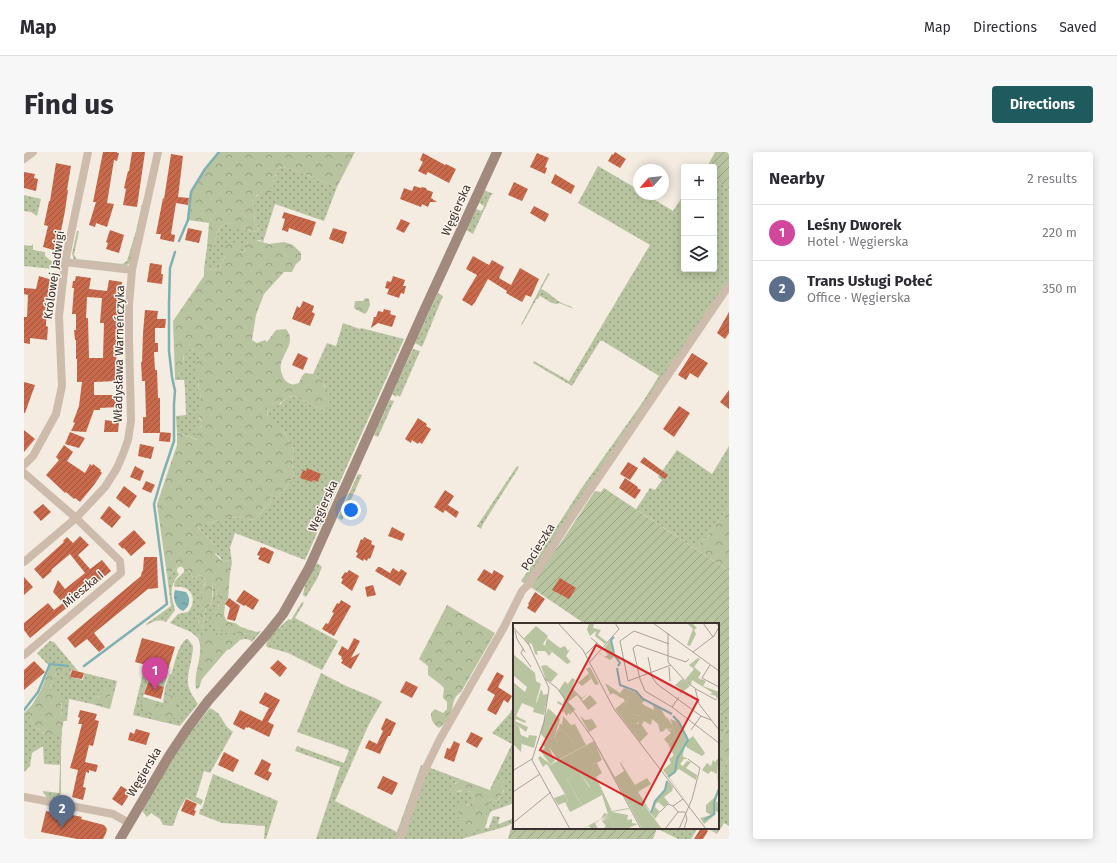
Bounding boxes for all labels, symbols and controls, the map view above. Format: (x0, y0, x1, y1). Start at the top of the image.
text: Map (20, 16, 57, 39)
text: Map (924, 19, 951, 36)
text: Directions (973, 19, 1037, 36)
text: Saved (1059, 19, 1097, 36)
button: Directions (992, 86, 1093, 123)
text: Find us (24, 88, 114, 121)
north arrow (633, 164, 669, 200)
map controls (681, 164, 717, 272)
button: + (681, 164, 717, 200)
text: Nearby (769, 168, 824, 189)
text: 2 results (1027, 171, 1077, 186)
street label: Węgierska (438, 182, 474, 238)
button: − (681, 200, 717, 236)
text: Leśny Dworek (807, 216, 902, 234)
text: 1 (779, 225, 785, 240)
text: 220 m (1042, 225, 1077, 240)
street label: Królowej Jadwigi (41, 230, 67, 320)
text: Hotel · Węgierska (807, 234, 908, 249)
button: layers (681, 236, 717, 272)
text: Trans Usługi Połeć (807, 272, 933, 290)
text: 2 (779, 281, 785, 296)
text: 350 m (1042, 281, 1077, 296)
street label: Władysława Warneńczyka (111, 285, 127, 423)
text: Office · Węgierska (807, 290, 911, 305)
street label: Węgierska (305, 478, 341, 534)
your location (341, 500, 361, 520)
street label: Pocieszka (518, 521, 558, 573)
street label: Mieszka I (60, 568, 106, 610)
inset map (513, 623, 719, 829)
pin: 1 (142, 657, 168, 690)
street label: Węgierska (124, 745, 164, 799)
pin: 2 (49, 795, 75, 828)

